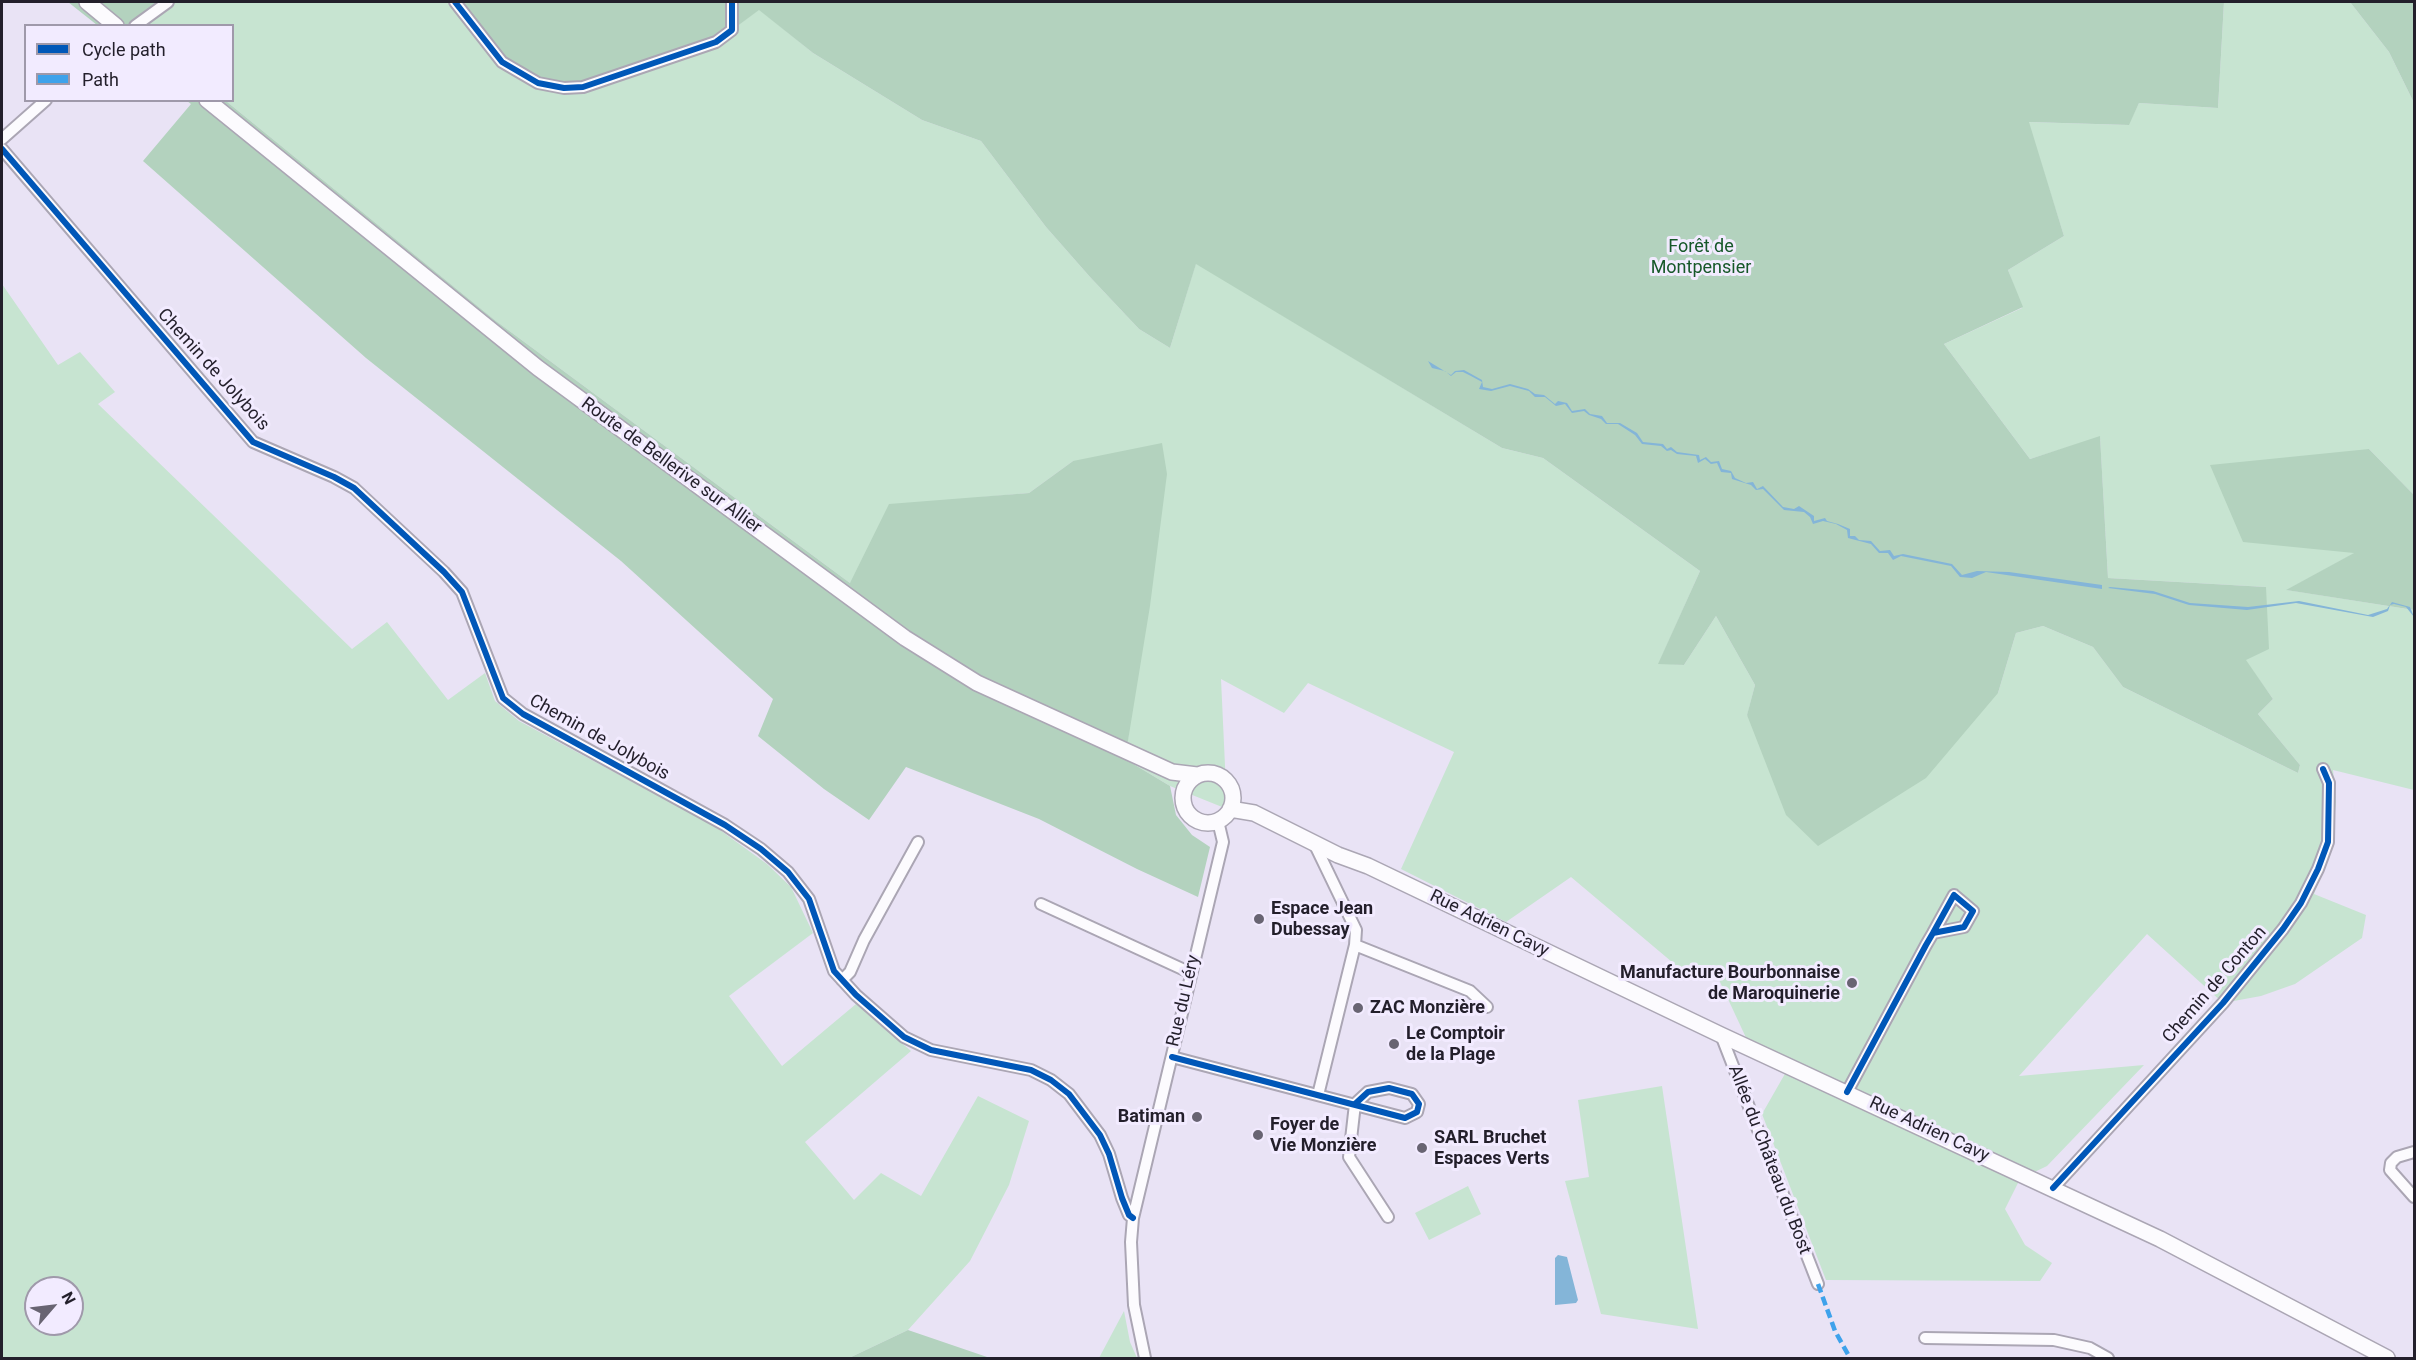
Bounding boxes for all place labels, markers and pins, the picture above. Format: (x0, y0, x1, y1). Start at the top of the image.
place label: Espace Jean Dubessay (1271, 898, 1373, 940)
marker: Espace Jean Dubessay (1252, 912, 1266, 926)
place label: Manufacture Bourbonnaise de Maroquinerie (1620, 962, 1840, 1004)
marker: Manufacture Bourbonnaise de Maroquinerie (1845, 976, 1859, 990)
place label: ZAC Monzière (1370, 997, 1485, 1019)
marker: ZAC Monzière (1351, 1001, 1365, 1015)
place label: Le Comptoir de la Plage (1406, 1023, 1505, 1066)
marker: Le Comptoir de la Plage (1387, 1037, 1401, 1051)
place label: Batiman (1118, 1106, 1185, 1128)
marker: Batiman (1190, 1110, 1204, 1124)
place label: Foyer de Vie Monzière (1270, 1114, 1377, 1156)
place label: SARL Bruchet Espaces Verts (1434, 1127, 1549, 1170)
marker: Foyer de Vie Monzière (1251, 1128, 1265, 1142)
marker: SARL Bruchet Espaces Verts (1415, 1141, 1429, 1155)

